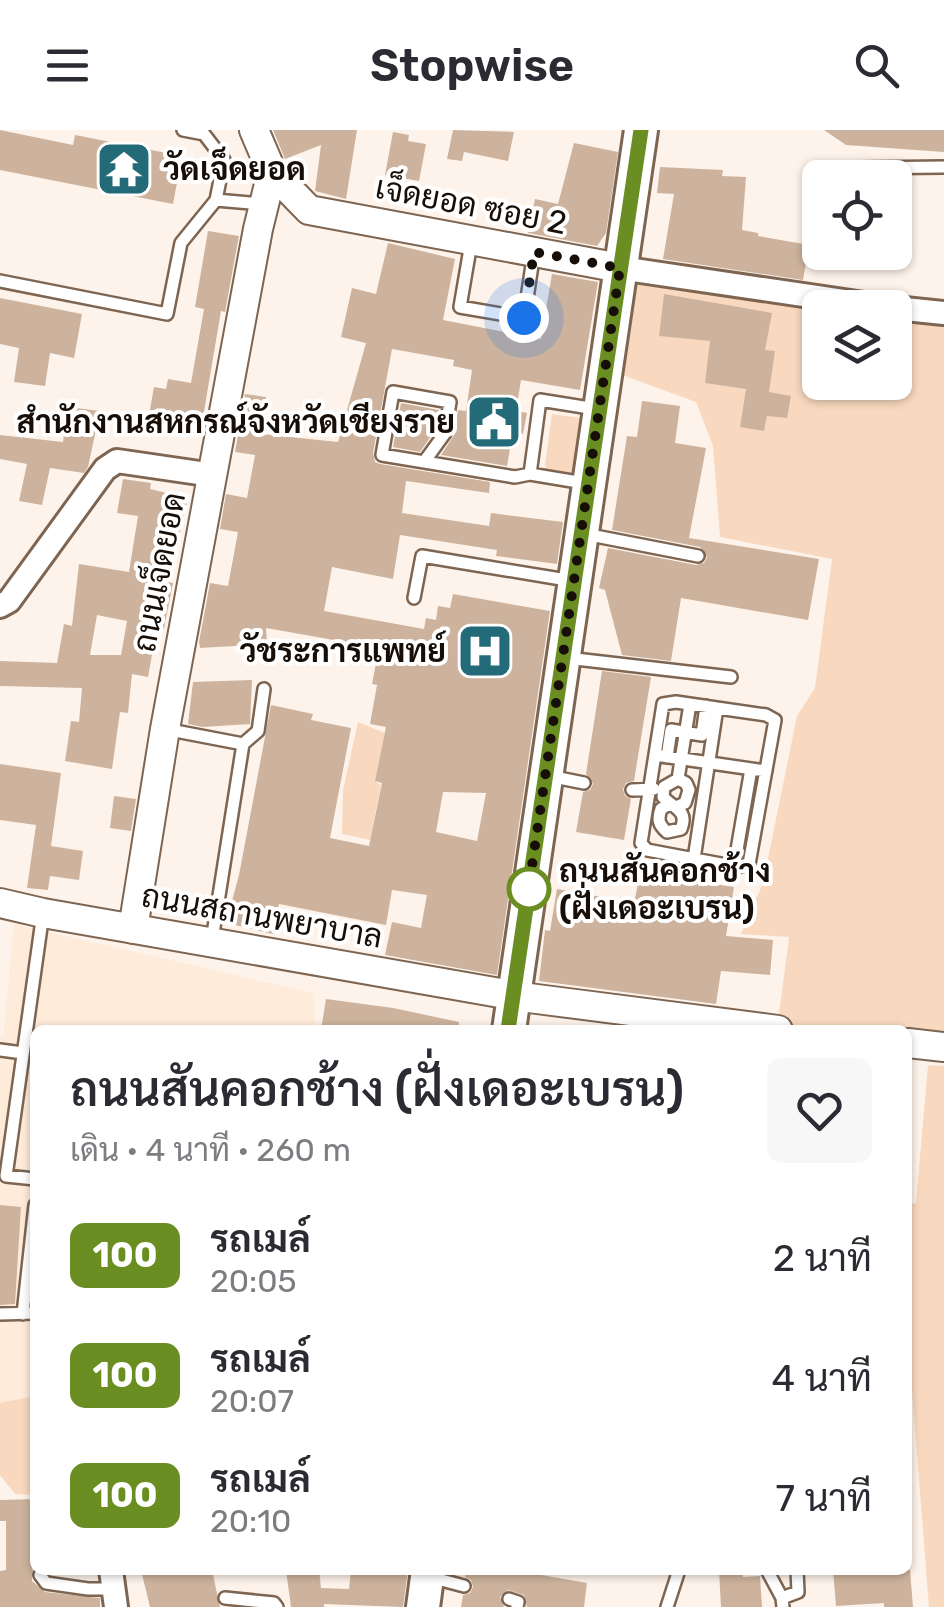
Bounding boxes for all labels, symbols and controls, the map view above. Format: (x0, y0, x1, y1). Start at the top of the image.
icon: menu (40, 38, 95, 93)
icon: search (849, 38, 904, 93)
text: Stopwise (370, 39, 574, 92)
temple icon: วัดเจ็ดยอด (94, 139, 154, 199)
place label: วัดเจ็ดยอด (163, 146, 306, 188)
map controls (802, 160, 912, 400)
button: locate (802, 160, 912, 270)
street label: เจ็ดยอด ซอย 2 (372, 164, 571, 242)
button: layers (802, 290, 912, 400)
your location (499, 293, 549, 343)
public building icon: สำนักงานสหกรณ์จังหวัดเชียงราย (464, 392, 524, 452)
place label: สำนักงานสหกรณ์จังหวัดเชียงราย (16, 401, 455, 441)
street label: ถนนเจ็ดยอด (121, 488, 193, 655)
hospital icon: วัชระการแพทย์ (455, 621, 515, 681)
place label: วัชระการแพทย์ (239, 630, 447, 670)
place label: ถนนสันคอกช้าง (ฝั่งเดอะเบรน) (559, 851, 771, 927)
marker: ถนนสันคอกช้าง (ฝั่งเดอะเบรน) (508, 868, 550, 910)
street label: ถนนสถานพยาบาล (139, 876, 385, 956)
button: heart (767, 1058, 872, 1163)
text: ถนนสันคอกช้าง (ฝั่งเดอะเบรน) (70, 1061, 684, 1118)
text: เดิน · 4 นาที · 260 m (70, 1131, 351, 1169)
text: รถเมล์ (210, 1216, 311, 1262)
text: 100 (93, 1234, 158, 1276)
text: 2 นาที (773, 1235, 872, 1281)
text: 20:05 (210, 1262, 297, 1300)
text: รถเมล์ (210, 1336, 311, 1382)
text: 100 (93, 1354, 158, 1396)
text: 4 นาที (771, 1355, 872, 1401)
text: 20:07 (210, 1382, 294, 1420)
text: รถเมล์ (210, 1456, 311, 1502)
text: 100 (93, 1474, 158, 1516)
text: 7 นาที (776, 1475, 872, 1521)
text: 20:10 (210, 1502, 291, 1540)

